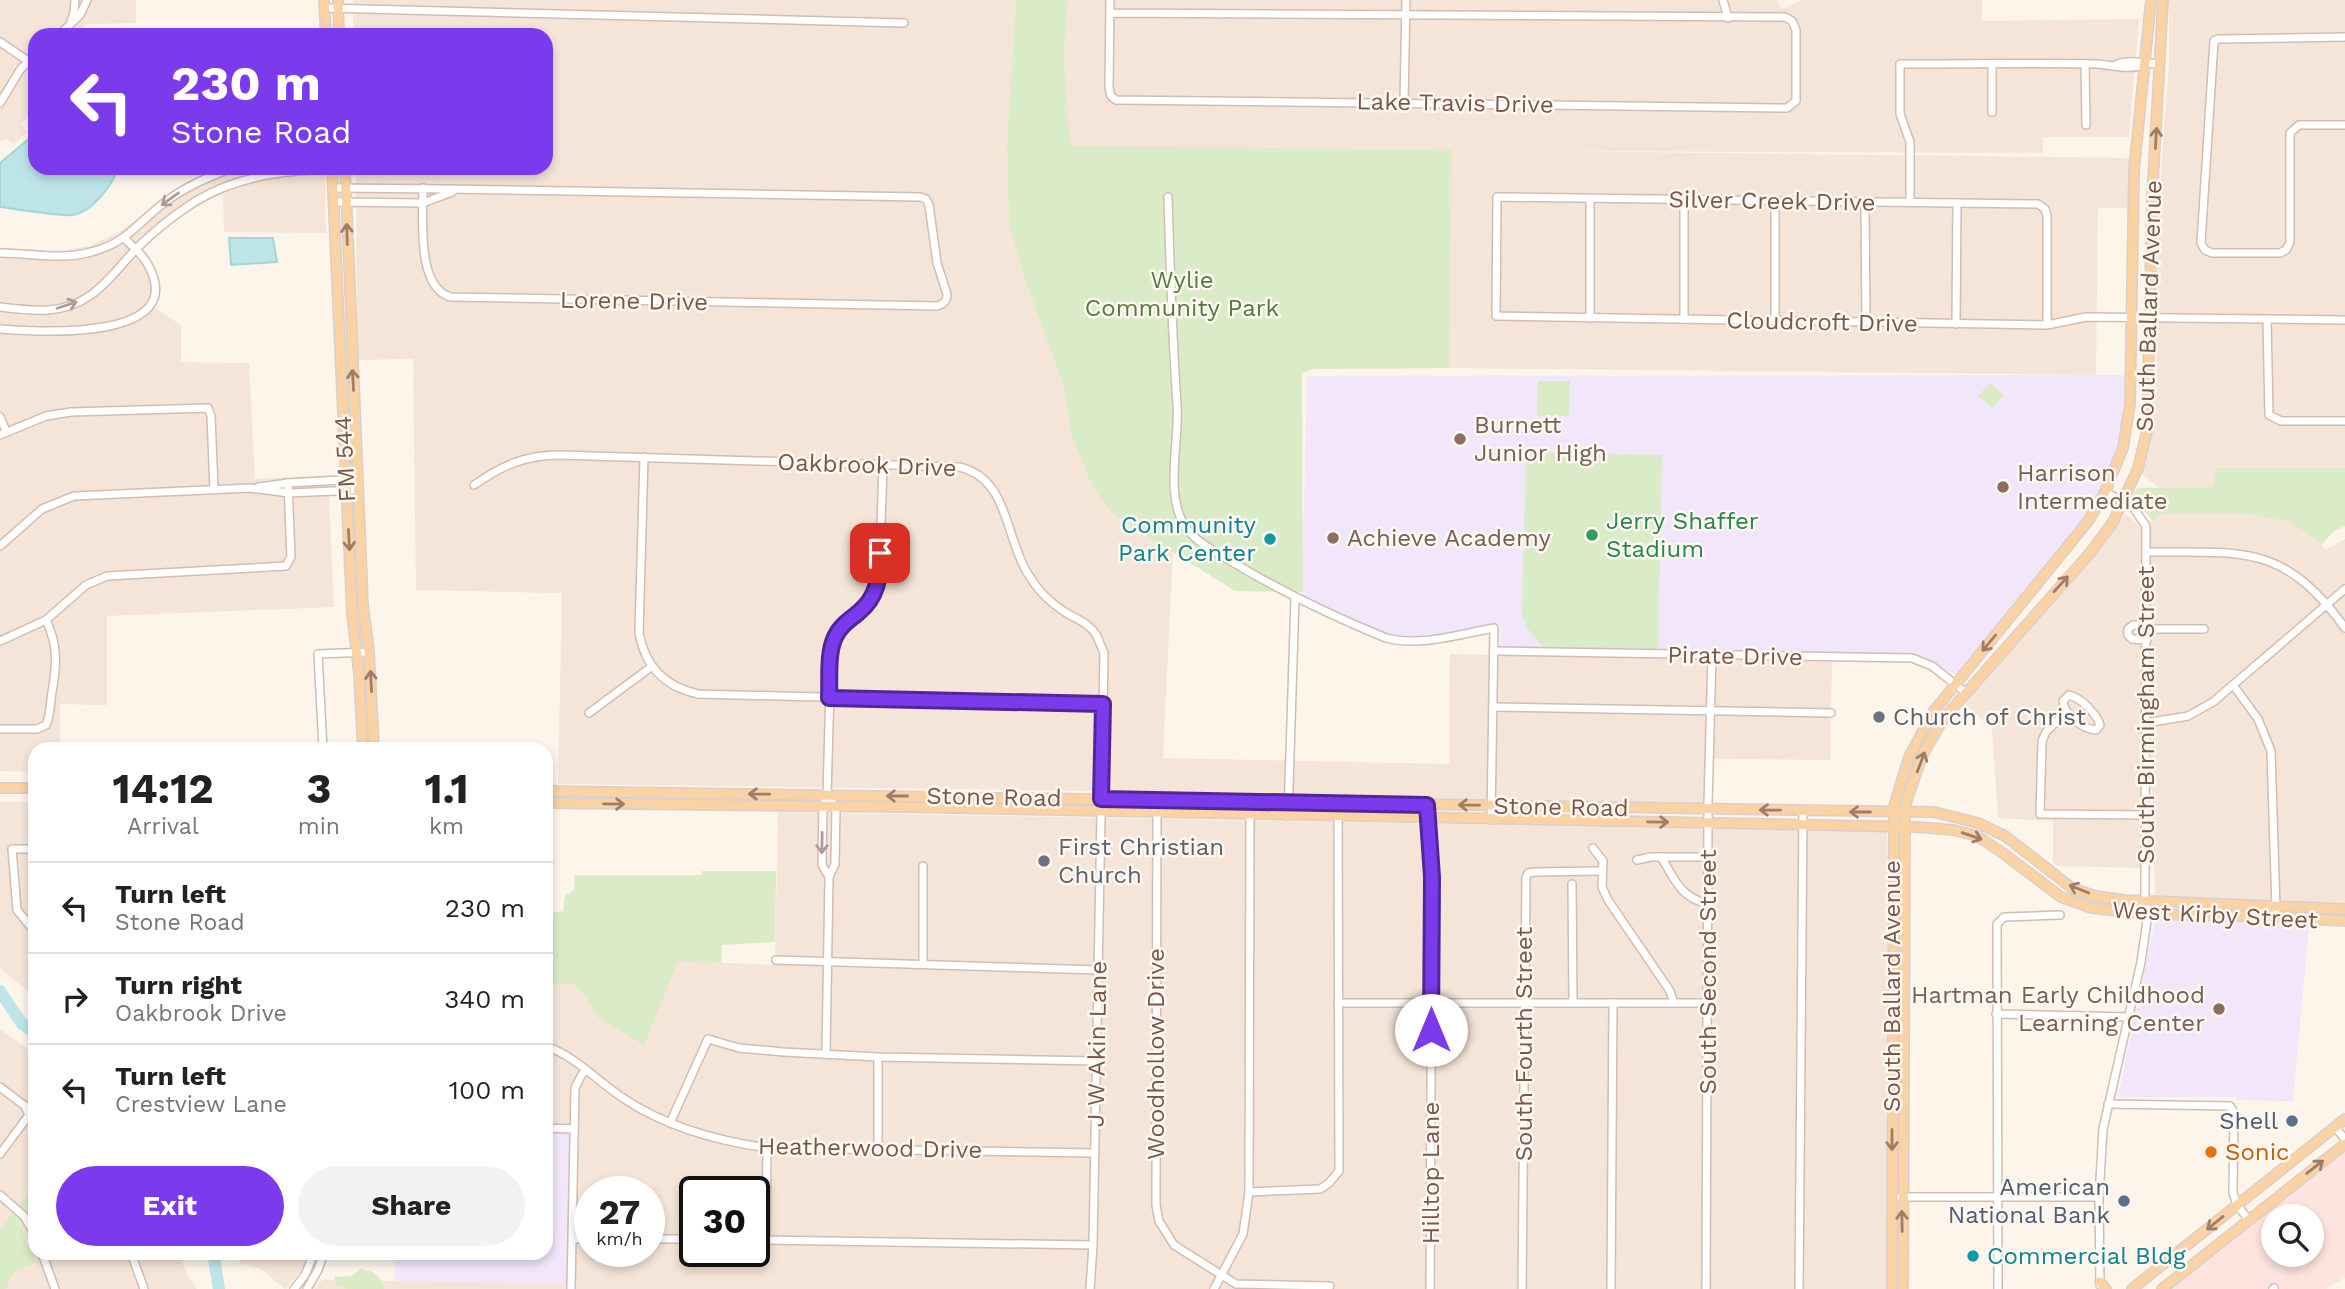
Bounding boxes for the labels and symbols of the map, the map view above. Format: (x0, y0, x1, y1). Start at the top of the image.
street label: Lake Travis Drive (1356, 87, 1554, 119)
one-way arrow (2149, 126, 2162, 149)
street label: South Ballard Avenue (2131, 180, 2167, 432)
street label: Silver Creek Drive (1668, 185, 1876, 217)
one-way arrow (161, 191, 180, 206)
one-way arrow (341, 223, 354, 246)
park label: Wylie Community Park (1085, 266, 1280, 322)
street label: Lorene Drive (560, 286, 708, 316)
one-way arrow (56, 298, 78, 310)
street label: Cloudcroft Drive (1726, 306, 1918, 338)
one-way arrow (347, 369, 360, 392)
place label: Burnett Junior High (1474, 411, 1607, 467)
street label: FM 544 (329, 415, 361, 503)
marker: Burnett Junior High (1452, 431, 1468, 447)
street label: Oakbrook Drive (777, 448, 957, 482)
place label: Harrison Intermediate (2017, 459, 2168, 515)
marker: Harrison Intermediate (1995, 479, 2011, 495)
place label: Jerry Shaffer Stadium (1606, 507, 1759, 563)
place label: Community Park Center (1118, 511, 1257, 567)
pin (850, 523, 910, 583)
place label: Achieve Academy (1347, 524, 1551, 552)
marker: Jerry Shaffer Stadium (1584, 527, 1600, 543)
one-way arrow (343, 529, 356, 552)
marker: Achieve Academy (1325, 530, 1341, 546)
marker: Community Park Center (1262, 531, 1278, 547)
street label: South Birmingham Street (2132, 566, 2160, 864)
one-way arrow (2053, 575, 2069, 593)
one-way arrow (1981, 634, 1997, 652)
street label: Pirate Drive (1667, 641, 1803, 671)
one-way arrow (364, 670, 377, 693)
place label: Church of Christ (1893, 703, 2086, 731)
marker: Church of Christ (1871, 709, 1887, 725)
one-way arrow (1915, 751, 1928, 773)
street label: Stone Road (926, 782, 1062, 812)
one-way arrow (748, 787, 771, 801)
one-way arrow (886, 789, 909, 803)
street label: Stone Road (1493, 792, 1629, 822)
one-way arrow (602, 797, 625, 811)
one-way arrow (1457, 799, 1480, 812)
one-way arrow (1758, 804, 1781, 817)
one-way arrow (1849, 805, 1872, 819)
one-way arrow (1646, 815, 1669, 829)
one-way arrow (816, 831, 829, 854)
one-way arrow (1960, 831, 1982, 843)
place label: First Christian Church (1058, 833, 1224, 889)
street label: South Second Street (1694, 849, 1722, 1095)
marker: First Christian Church (1036, 853, 1052, 869)
street label: South Ballard Avenue (1878, 860, 1906, 1112)
one-way arrow (2069, 882, 2090, 895)
street label: West Kirby Street (2112, 896, 2318, 934)
street label: South Fourth Street (1510, 927, 1538, 1161)
street label: Woodhollow Drive (1142, 948, 1170, 1160)
street label: J W Akin Lane (1082, 961, 1112, 1127)
place label: Hartman Early Childhood Learning Center (1911, 981, 2205, 1037)
position arrow (1394, 993, 1468, 1067)
marker: Hartman Early Childhood Learning Center (2211, 1001, 2227, 1017)
street label: Hilltop Lane (1417, 1102, 1445, 1244)
place label: Shell (2219, 1107, 2279, 1135)
marker: Shell (2284, 1113, 2300, 1129)
one-way arrow (1885, 1128, 1899, 1151)
street label: Heatherwood Drive (758, 1132, 982, 1164)
place label: Sonic (2225, 1138, 2289, 1166)
marker: Sonic (2203, 1144, 2219, 1160)
one-way arrow (2305, 1160, 2323, 1175)
place label: American National Bank (1948, 1173, 2110, 1229)
speed limit sign: 30 (679, 1176, 770, 1267)
marker: American National Bank (2116, 1193, 2132, 1209)
one-way arrow (1895, 1210, 1909, 1233)
one-way arrow (2207, 1215, 2225, 1230)
place label: Commercial Bldg (1987, 1242, 2186, 1270)
marker: Commercial Bldg (1965, 1248, 1981, 1264)

